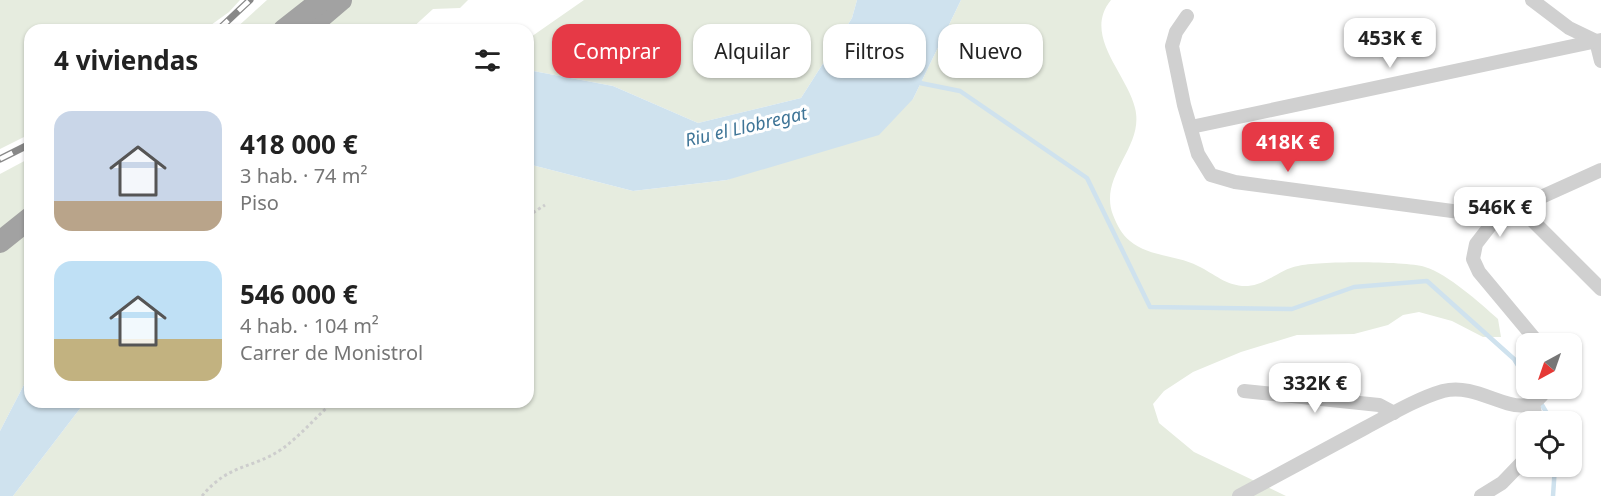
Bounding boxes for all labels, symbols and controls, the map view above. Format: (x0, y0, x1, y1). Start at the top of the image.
pin: 453K € (1341, 18, 1439, 69)
chip: Comprar (552, 24, 681, 78)
chip: Alquilar (693, 24, 811, 78)
chip: Filtros (823, 24, 926, 78)
chip: Nuevo (938, 24, 1043, 78)
text: 453K € (1358, 24, 1422, 51)
text: 4 viviendas (54, 42, 198, 78)
icon: filters (471, 44, 504, 77)
water label: Riu el Llobregat (682, 100, 810, 152)
pin: 418K € (1239, 122, 1337, 173)
text: 418 000 € (240, 126, 358, 162)
text: 418K € (1256, 128, 1320, 155)
icon: home (102, 135, 174, 207)
text: 3 hab. · 74 m² (240, 162, 367, 189)
pin: 546K € (1451, 187, 1549, 238)
text: Piso (240, 189, 279, 216)
text: 546K € (1468, 193, 1532, 220)
text: 546 000 € (240, 276, 358, 312)
icon: home (102, 285, 174, 357)
text: 4 hab. · 104 m² (240, 312, 379, 339)
north arrow (1516, 333, 1582, 399)
map controls (1516, 333, 1582, 477)
text: Carrer de Monistrol (240, 339, 423, 366)
pin: 332K € (1266, 363, 1364, 414)
text: 332K € (1283, 369, 1347, 396)
button: locate (1516, 411, 1582, 477)

